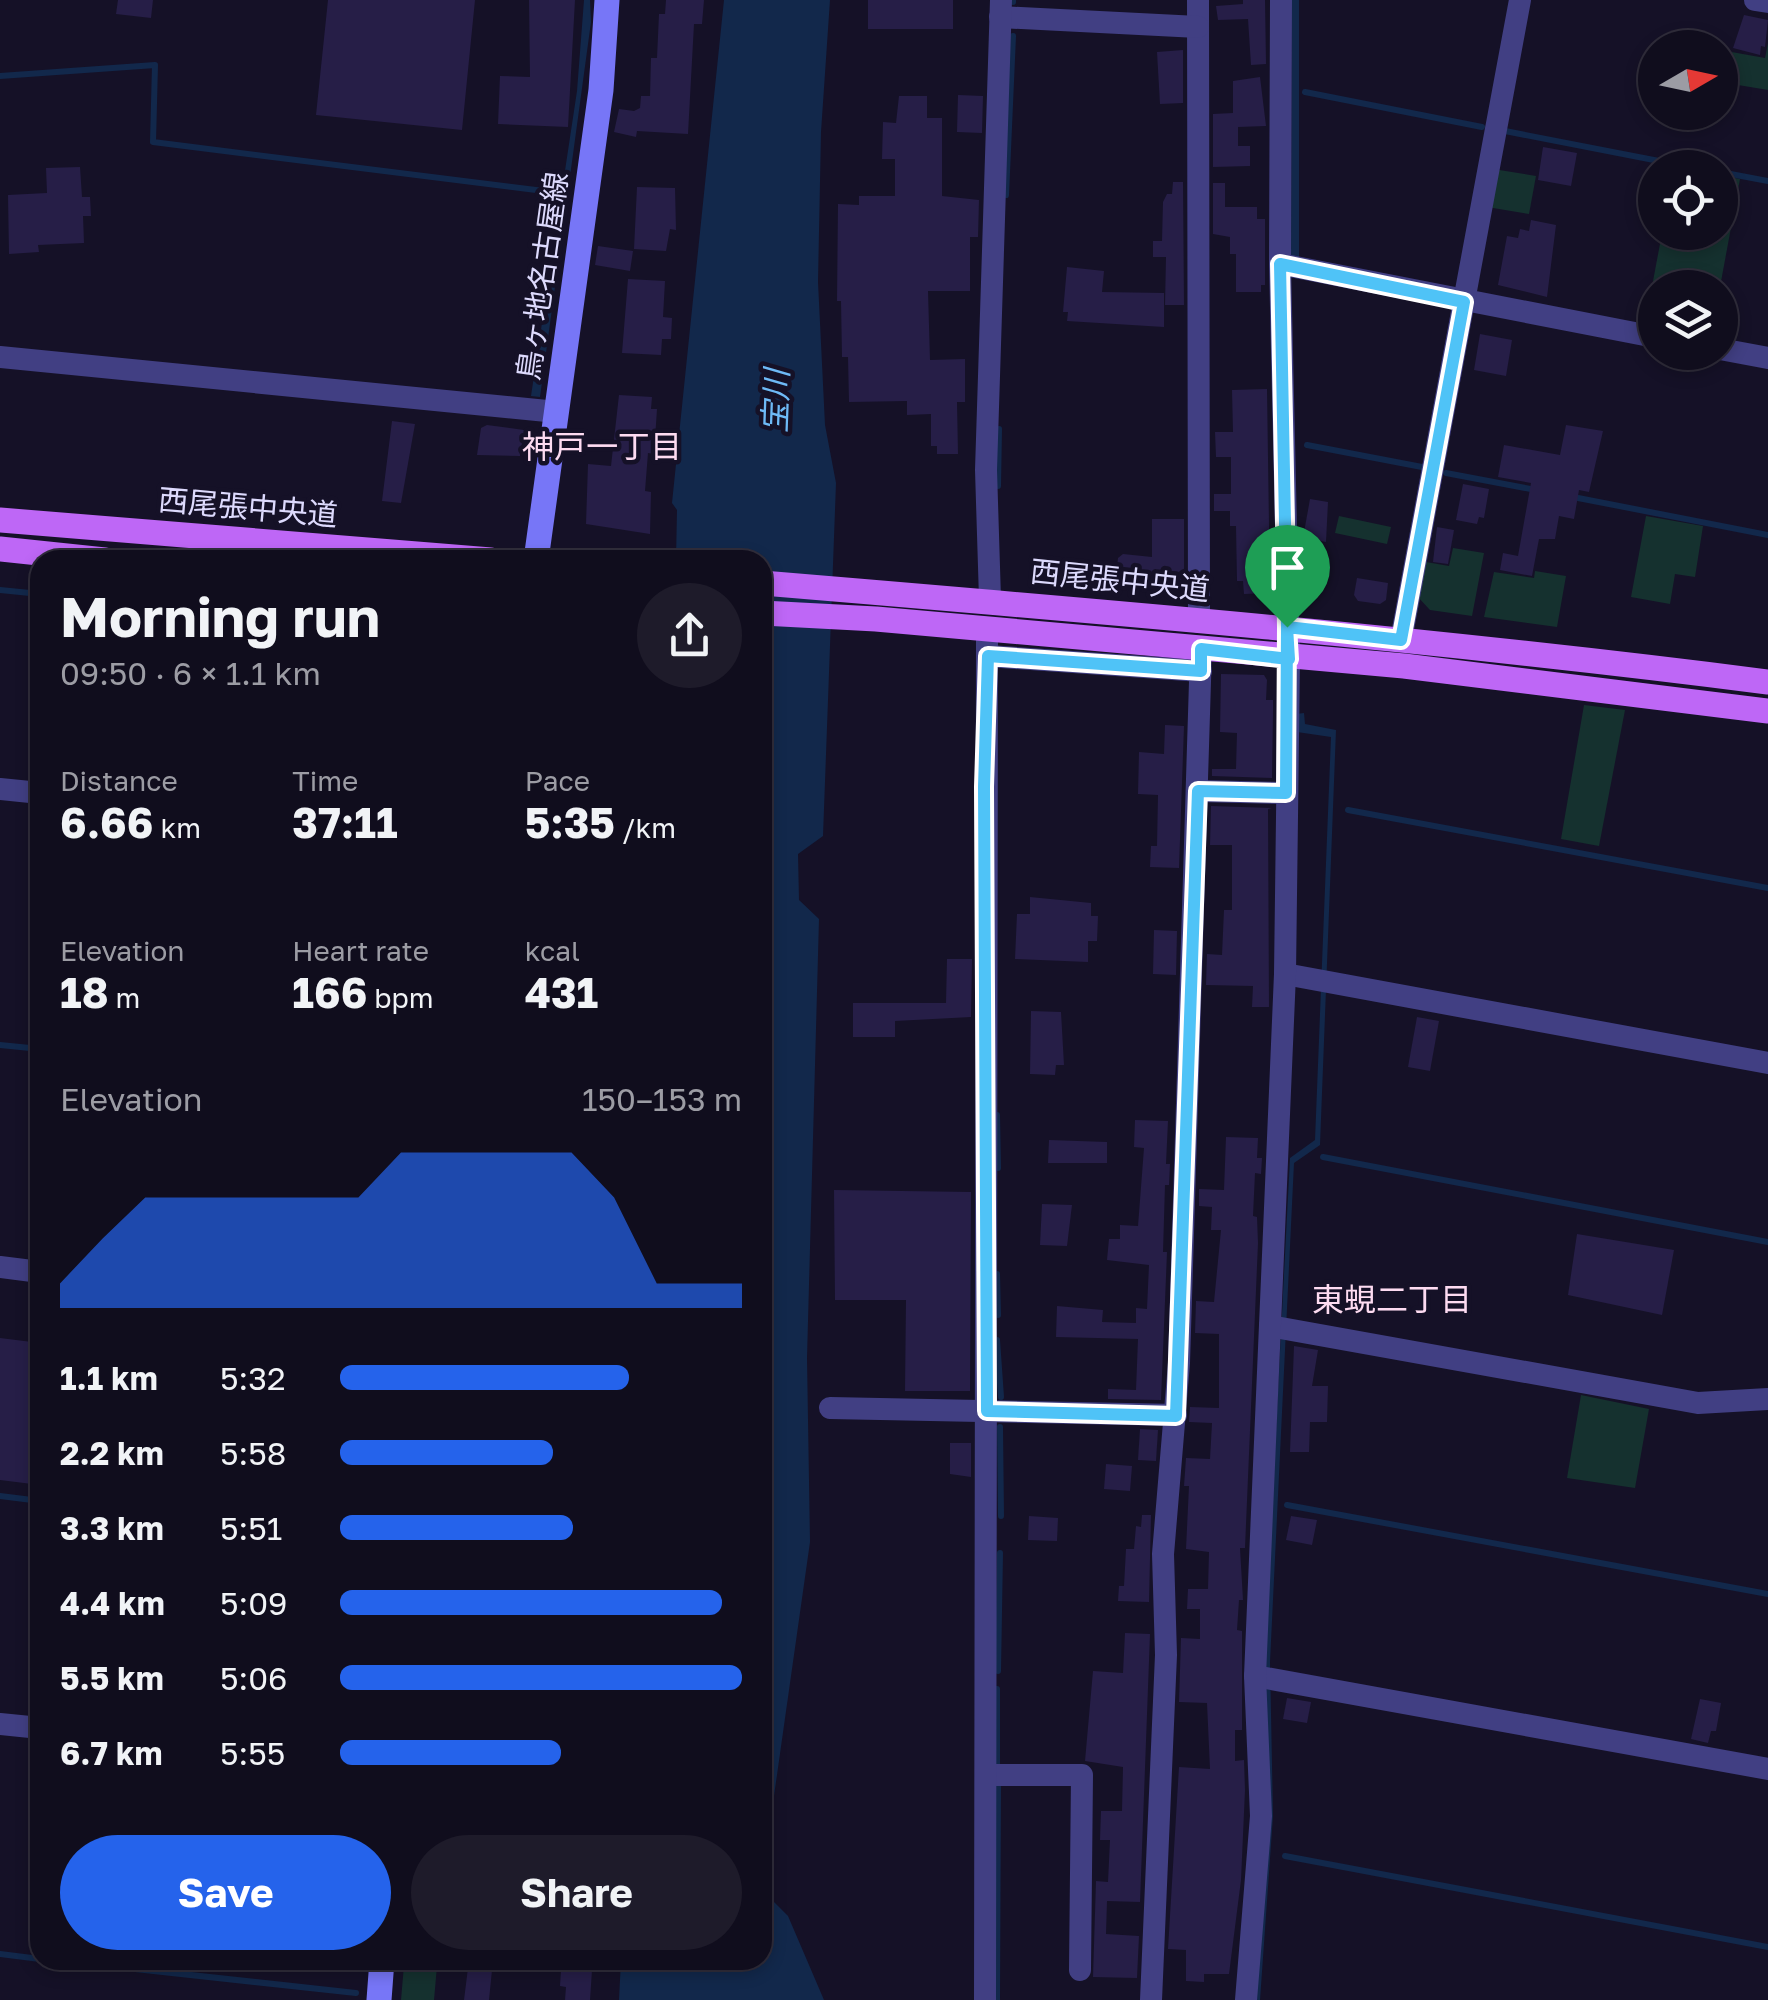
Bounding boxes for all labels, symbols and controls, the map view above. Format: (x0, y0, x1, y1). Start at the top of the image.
north arrow (1638, 30, 1738, 130)
map controls (1638, 30, 1738, 370)
button: locate (1638, 150, 1738, 250)
street label: 鳥ヶ地名古屋線 (510, 170, 574, 382)
button: layers (1638, 270, 1738, 370)
water label: 宝川 (755, 365, 795, 434)
district label: 神戸一丁目 (522, 427, 682, 465)
street label: 西尾張中央道 (157, 481, 339, 533)
pin (1245, 525, 1330, 628)
icon: arrive (1260, 540, 1315, 595)
street label: 西尾張中央道 (1029, 553, 1211, 607)
text: Morning run (60, 583, 380, 649)
button: share (637, 583, 742, 688)
text: 09:50 · 6 × 1.1 km (60, 654, 321, 692)
text: Distance (60, 764, 178, 797)
text: Time (292, 764, 358, 797)
text: Pace (525, 764, 590, 797)
text: 6.66 (60, 797, 153, 847)
text: 37:11 (292, 797, 398, 847)
text: 5:35 (525, 797, 615, 847)
text: km (153, 811, 201, 844)
text: /km (615, 811, 676, 844)
text: Elevation (60, 934, 185, 967)
text: Heart rate (292, 934, 429, 967)
text: kcal (525, 934, 580, 967)
text: 18 (60, 967, 109, 1017)
text: 166 (292, 967, 367, 1017)
text: 431 (525, 967, 598, 1017)
text: m (109, 981, 140, 1014)
text: bpm (367, 981, 434, 1014)
text: Elevation (60, 1080, 202, 1118)
text: 150–153 m (582, 1080, 742, 1118)
district label: 東蜆二丁目 (1312, 1280, 1472, 1318)
text: 1.1 km (60, 1359, 158, 1397)
text: 5:32 (220, 1359, 285, 1397)
text: 2.2 km (60, 1434, 164, 1472)
text: 5:58 (220, 1434, 286, 1472)
text: 3.3 km (60, 1509, 164, 1547)
text: 5:51 (220, 1509, 282, 1547)
text: 4.4 km (60, 1584, 165, 1622)
text: 5:09 (220, 1584, 287, 1622)
text: 5.5 km (60, 1659, 164, 1697)
text: 5:06 (220, 1659, 287, 1697)
text: 6.7 km (60, 1734, 163, 1772)
text: 5:55 (220, 1734, 285, 1772)
button: Save (60, 1835, 391, 1950)
button: Share (411, 1835, 742, 1950)

